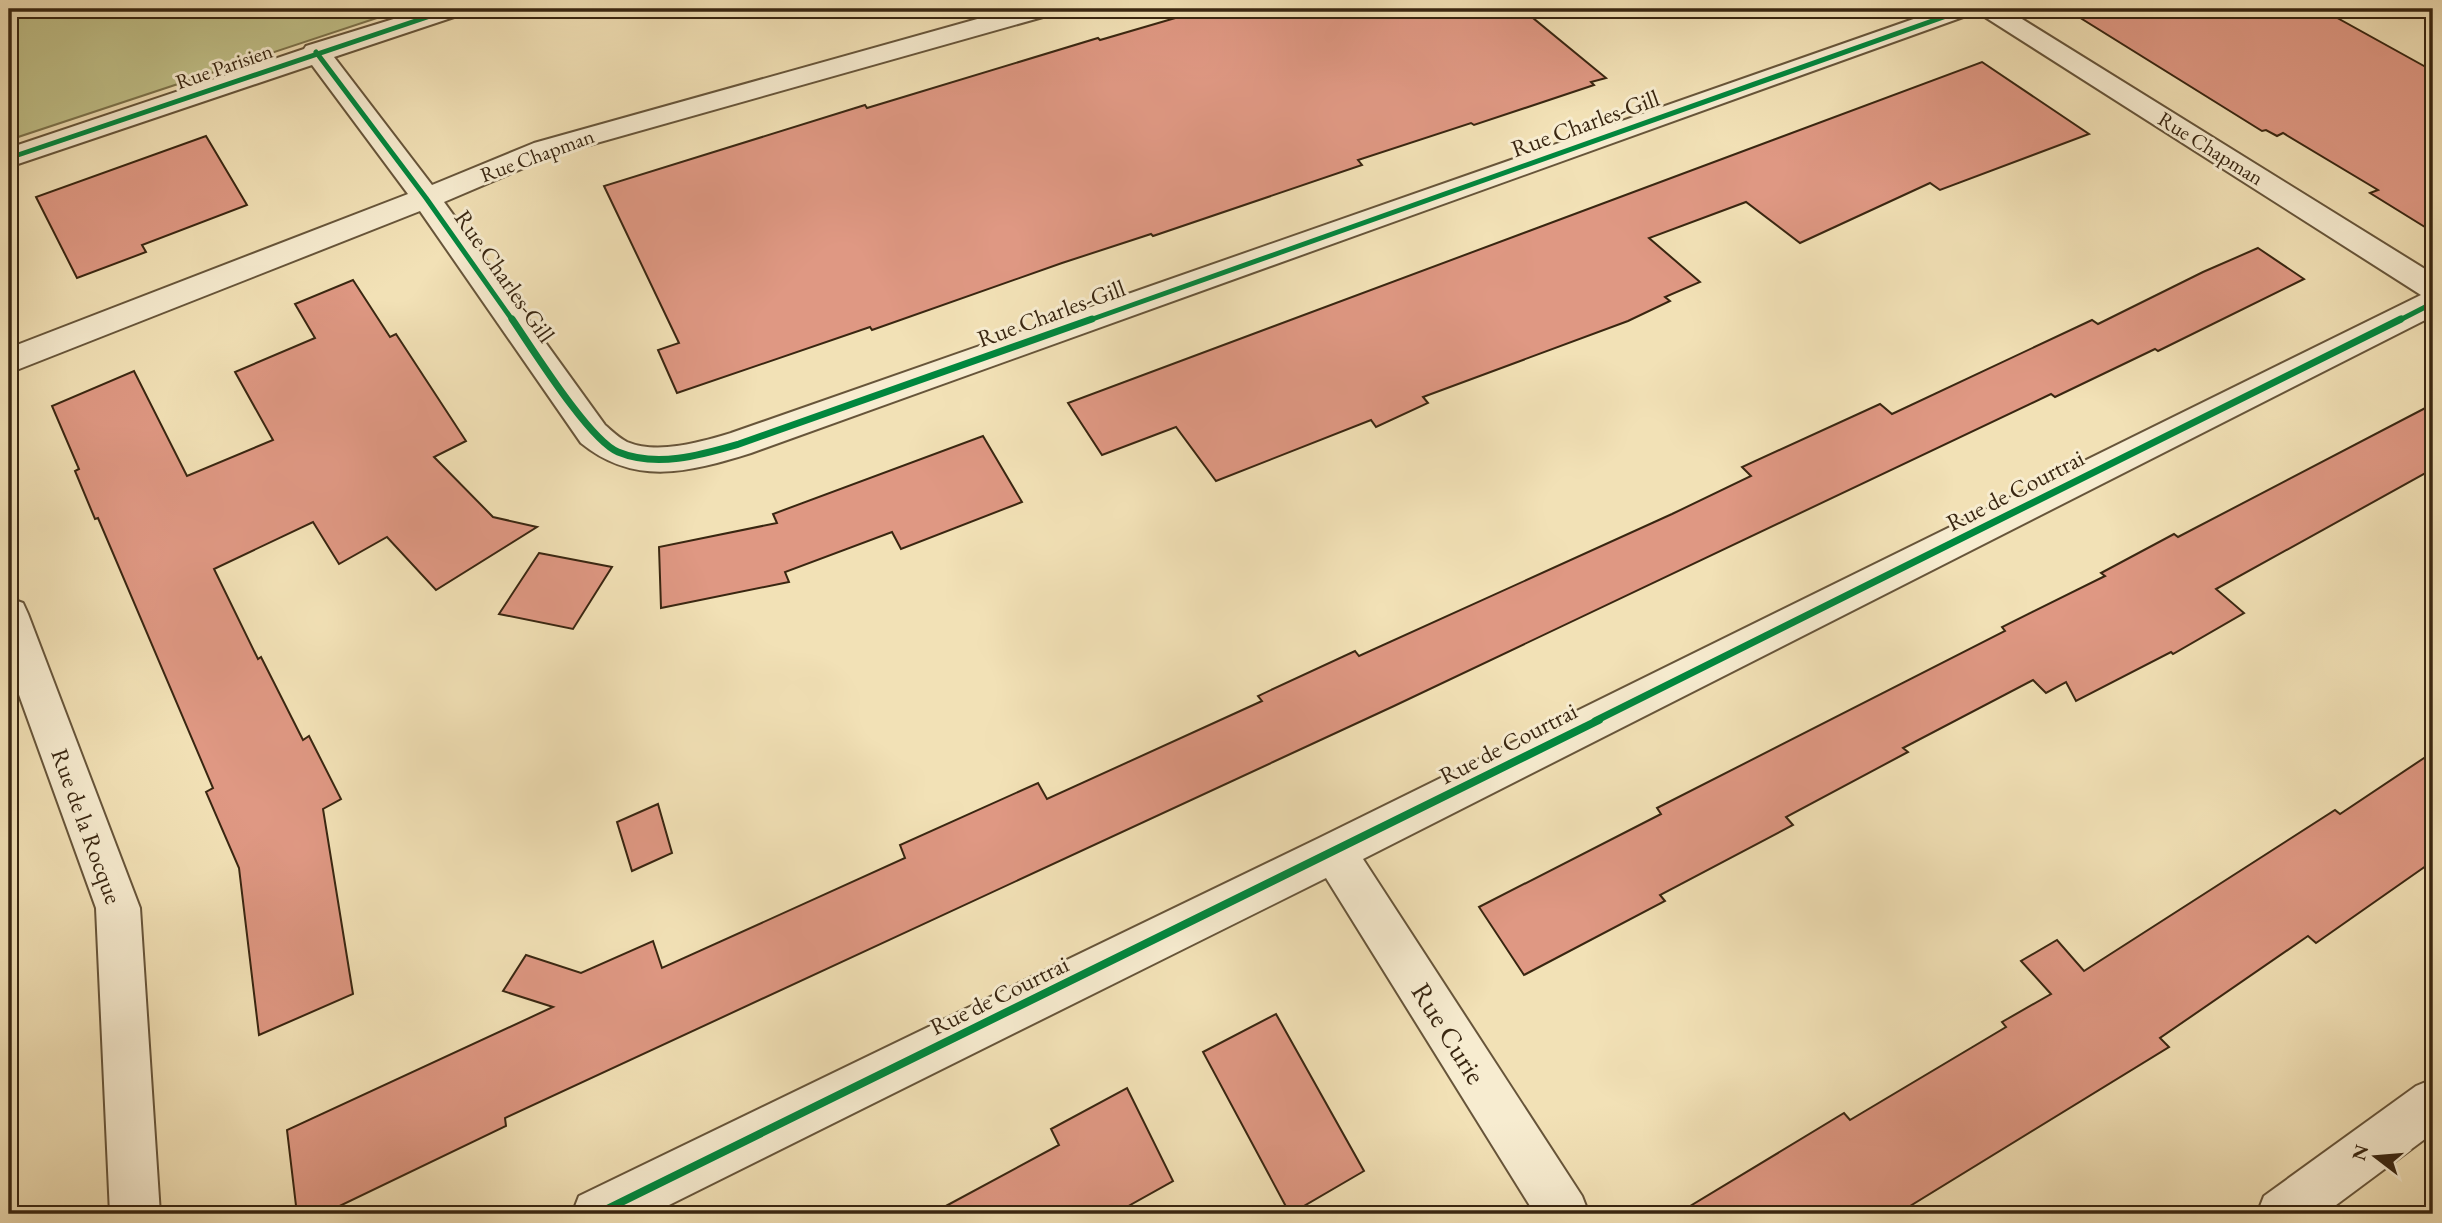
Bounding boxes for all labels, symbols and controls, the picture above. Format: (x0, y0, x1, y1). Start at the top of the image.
street label: Rue Parisien (172, 37, 276, 95)
street label: Rue Charles-Gill (1507, 82, 1663, 164)
street label: Rue Chapman (2153, 105, 2269, 191)
street label: Rue Chapman (476, 122, 598, 188)
street label: Rue Charles-Gill (448, 204, 562, 349)
street label: Rue Charles-Gill (973, 272, 1129, 354)
street label: Rue de Courtrai (1941, 442, 2089, 538)
street label: Rue de Courtrai (1434, 695, 1582, 791)
street label: Rue de la Rocque (45, 744, 129, 908)
street label: Rue de Courtrai (924, 948, 1074, 1042)
street label: Rue Curie (1404, 976, 1494, 1091)
north arrow (2340, 1122, 2410, 1192)
text: N (2346, 1141, 2374, 1163)

